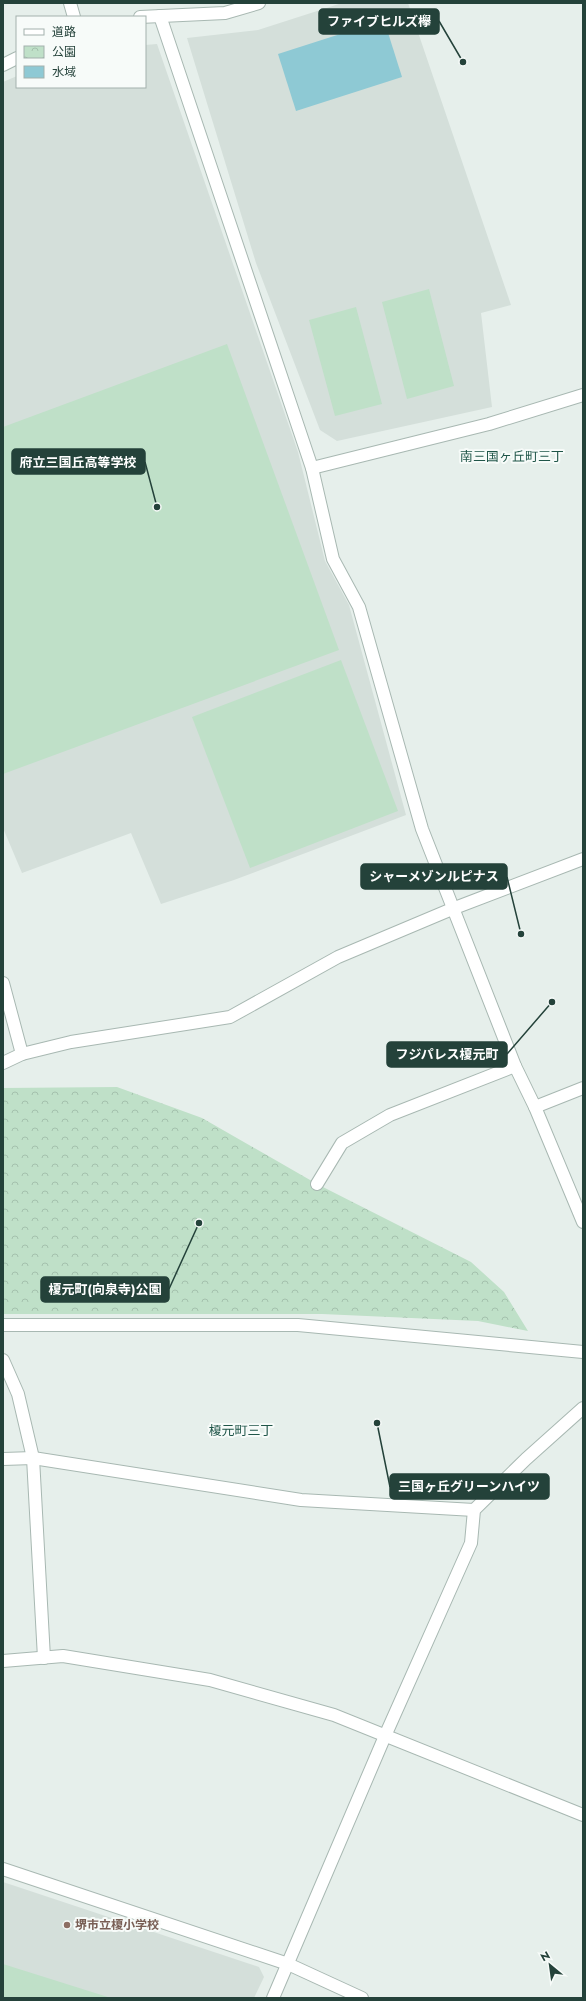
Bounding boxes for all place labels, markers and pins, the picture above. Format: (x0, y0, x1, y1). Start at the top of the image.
callout: ファイブヒルズ欅 (319, 9, 439, 34)
callout: 府立三国丘高等学校 (12, 449, 145, 474)
callout: シャーメゾンルピナス (361, 864, 507, 889)
callout: フジパレス榎元町 (387, 1042, 507, 1067)
callout: 榎元町(向泉寺)公園 (41, 1277, 169, 1302)
callout: 三国ヶ丘グリーンハイツ (390, 1474, 549, 1499)
place label: 堺市立榎小学校 (75, 1916, 159, 1934)
marker: 堺市立榎小学校 (62, 1920, 72, 1930)

